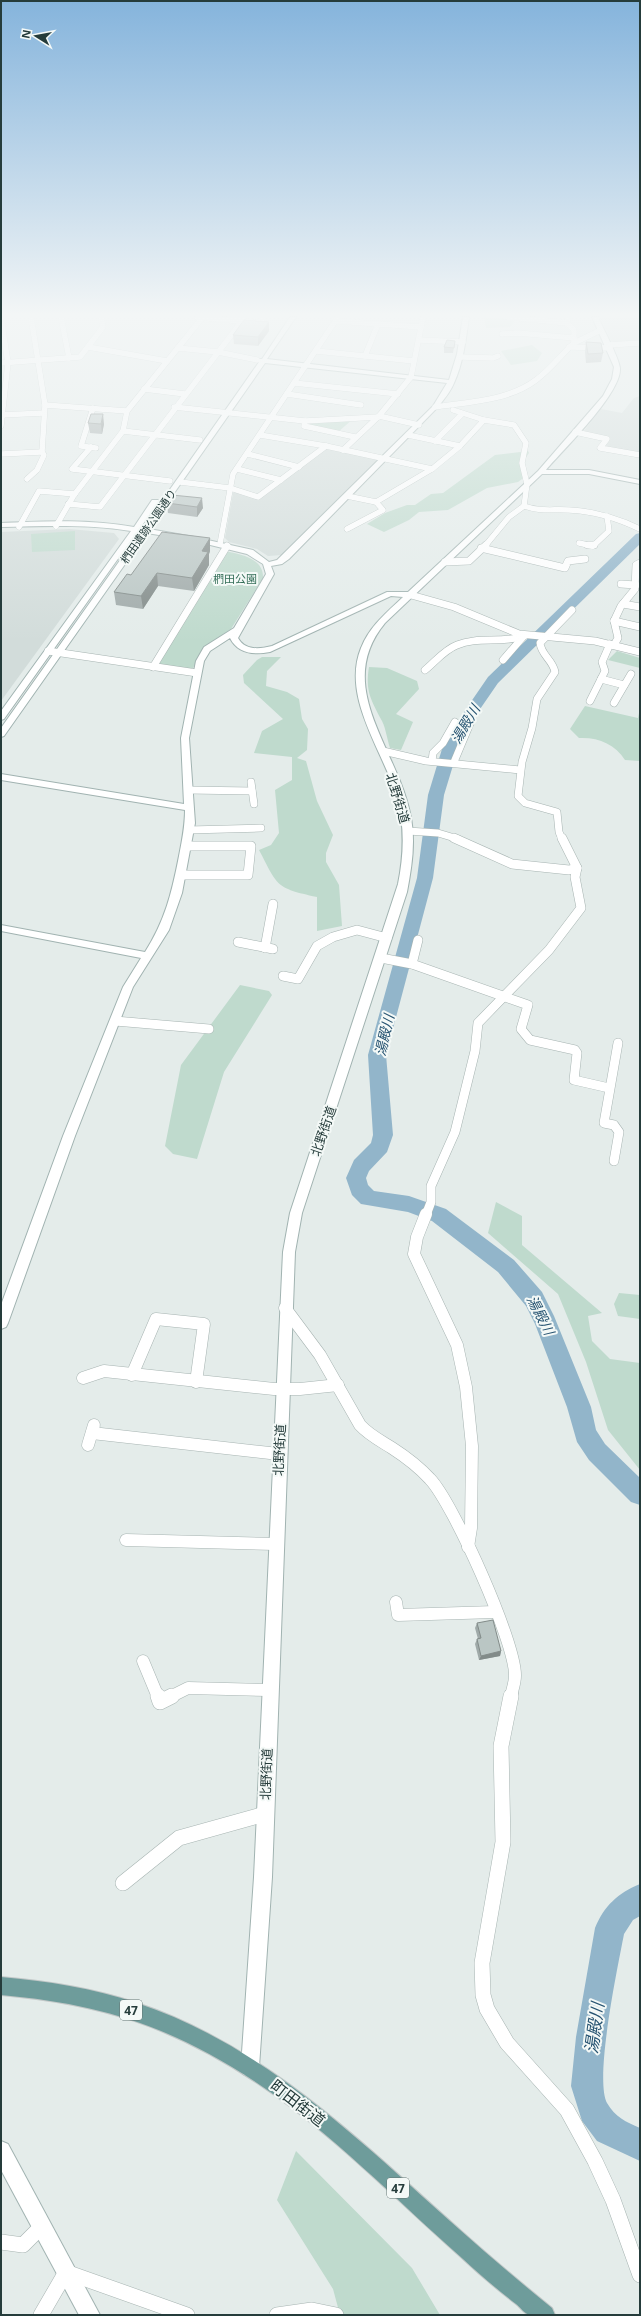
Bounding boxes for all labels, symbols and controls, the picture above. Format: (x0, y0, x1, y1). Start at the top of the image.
north arrow (16, 16, 56, 56)
text: N (17, 28, 34, 40)
street label: 椚田遺跡公園通り (117, 486, 179, 566)
park label: 椚田公園 (213, 571, 257, 586)
water label: 湯殿川 (446, 699, 485, 747)
street label: 北野街道 (382, 770, 414, 826)
water label: 湯殿川 (370, 1010, 398, 1058)
street label: 北野街道 (306, 1103, 340, 1159)
water label: 湯殿川 (523, 1292, 560, 1340)
street label: 北野街道 (269, 1424, 289, 1476)
street label: 北野街道 (256, 1748, 276, 1800)
water label: 湯殿川 (579, 1999, 609, 2055)
road number: 47 (120, 2000, 142, 2020)
street label: 町田街道 (266, 2075, 330, 2131)
road number: 47 (387, 2178, 409, 2198)

